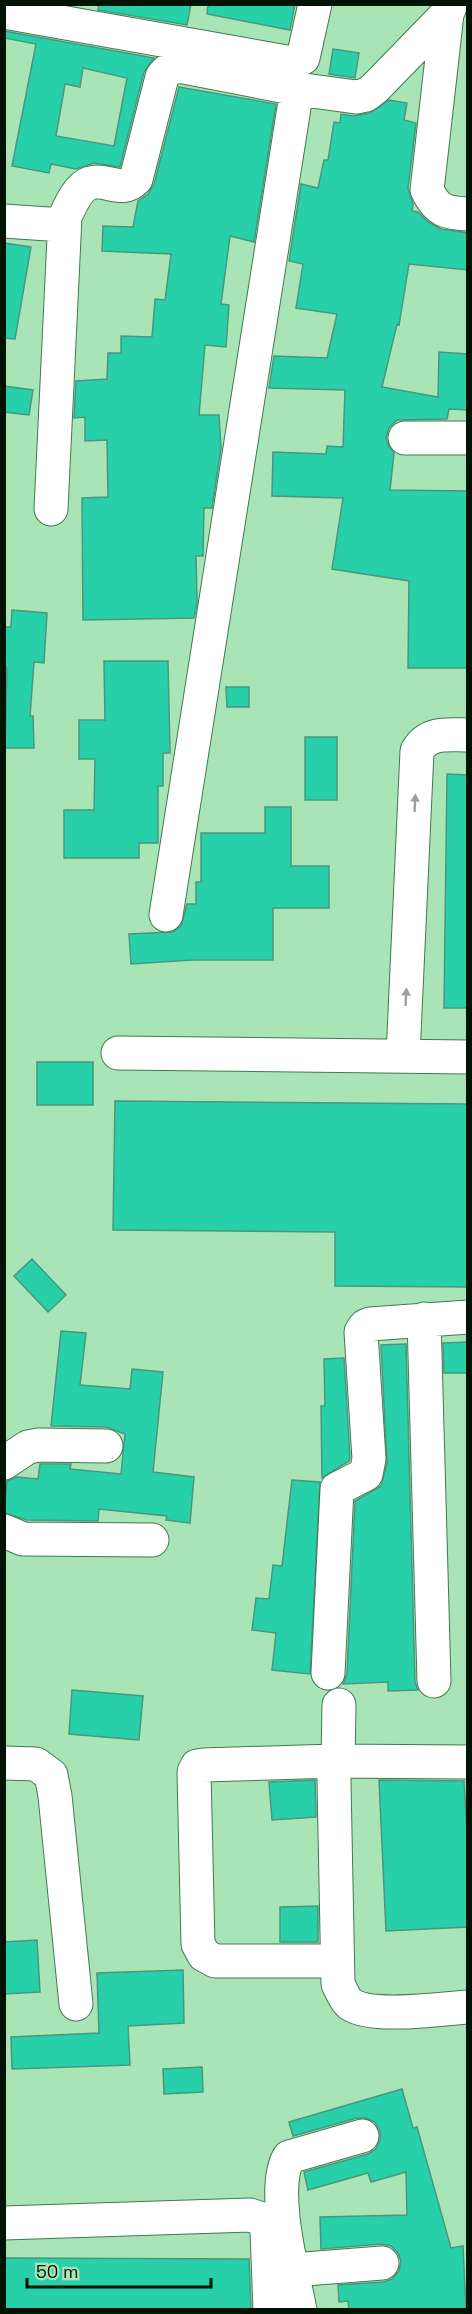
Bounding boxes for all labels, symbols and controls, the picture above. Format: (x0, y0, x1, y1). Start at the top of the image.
one-way arrow (411, 793, 420, 812)
one-way arrow (402, 988, 411, 1007)
scale bar (27, 2251, 212, 2289)
text: 50 m (36, 2260, 78, 2283)

